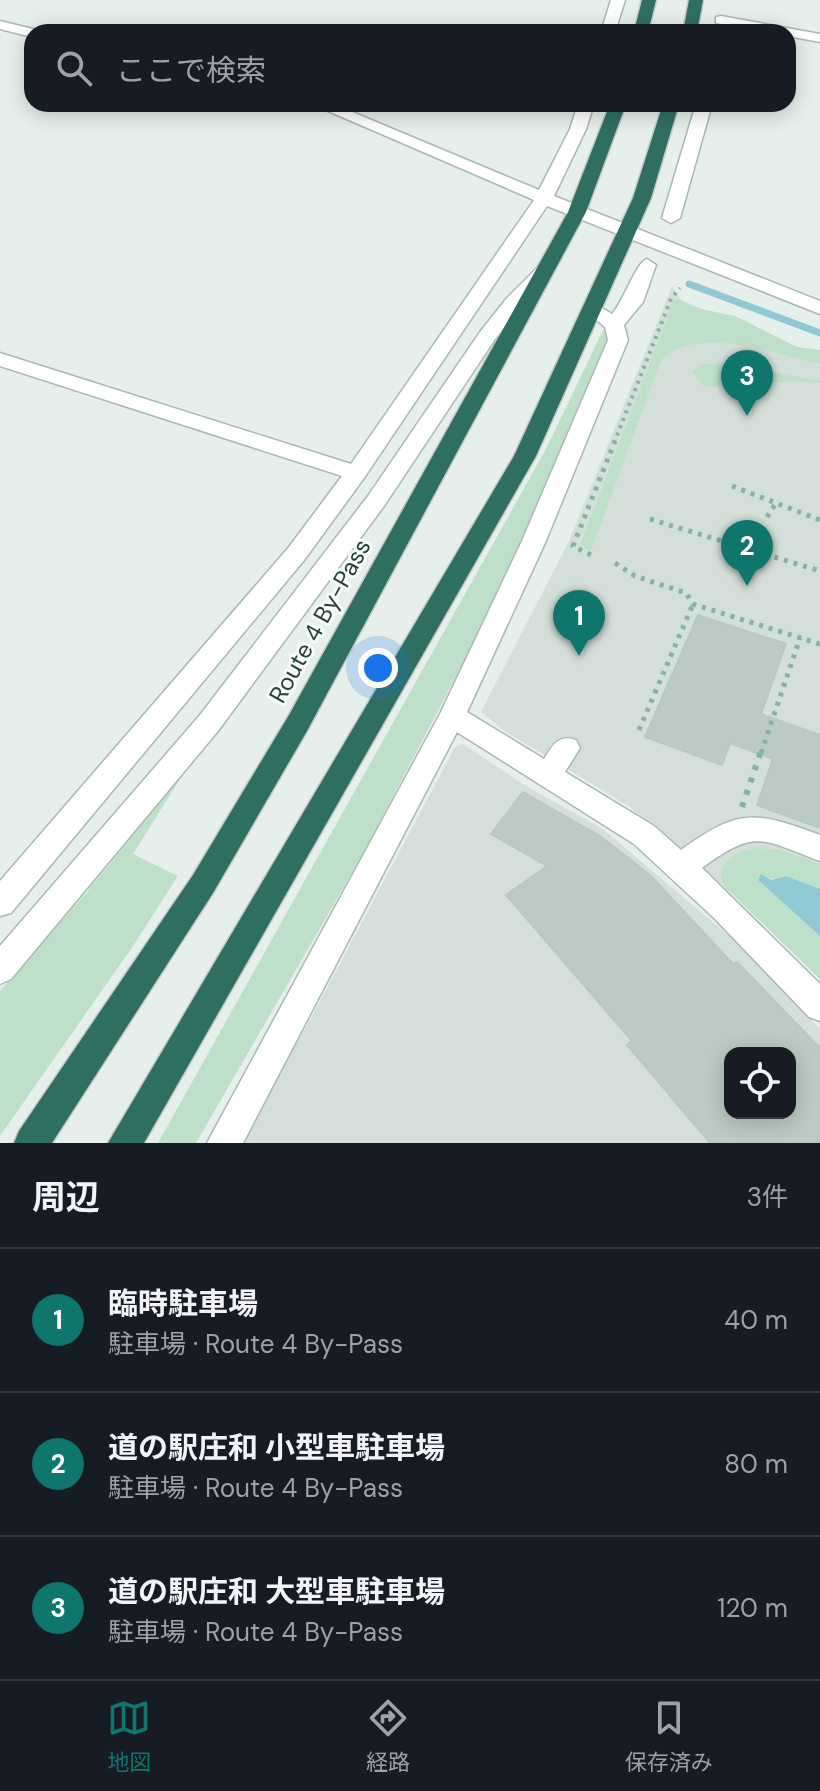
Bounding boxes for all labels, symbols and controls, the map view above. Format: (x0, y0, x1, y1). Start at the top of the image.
search box (24, 24, 796, 112)
icon: search (52, 46, 96, 90)
text: ここで検索 (116, 51, 266, 90)
pin: 3 (721, 350, 773, 416)
pin: 2 (721, 520, 773, 586)
street label: Route 4 By-Pass (262, 533, 377, 708)
pin: 1 (553, 590, 605, 656)
your location (358, 648, 398, 688)
map controls (724, 1047, 796, 1119)
button: locate (724, 1047, 796, 1119)
text: 周辺 (32, 1175, 100, 1220)
text: 3件 (747, 1180, 788, 1214)
text: 臨時駐車場 (108, 1284, 258, 1323)
text: 1 (53, 1303, 63, 1337)
text: 40 m (724, 1303, 788, 1337)
text: 駐車場 · Route 4 By-Pass (108, 1327, 403, 1361)
text: 道の駅庄和 小型車駐車場 (108, 1428, 445, 1467)
text: 2 (50, 1447, 66, 1481)
text: 80 m (724, 1447, 788, 1481)
text: 駐車場 · Route 4 By-Pass (108, 1471, 403, 1505)
text: 道の駅庄和 大型車駐車場 (108, 1572, 445, 1611)
text: 3 (50, 1591, 66, 1625)
text: 120 m (717, 1591, 788, 1625)
text: 駐車場 · Route 4 By-Pass (108, 1615, 403, 1649)
tab: 地図 (107, 1696, 151, 1777)
tab: 経路 (366, 1696, 410, 1777)
tab: 保存済み (625, 1696, 713, 1777)

